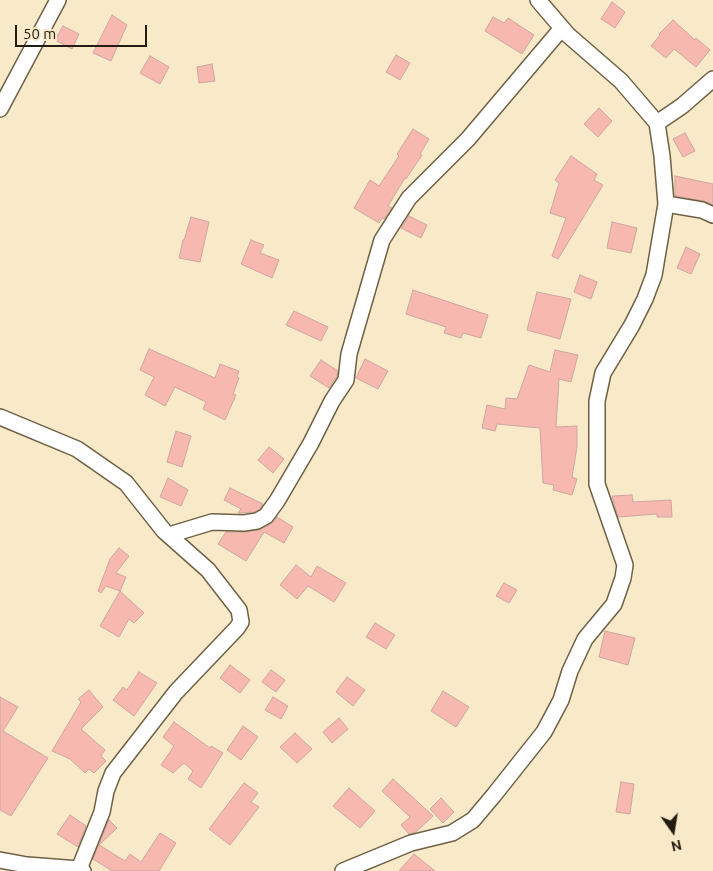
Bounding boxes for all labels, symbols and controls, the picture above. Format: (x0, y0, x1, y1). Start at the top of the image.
scale bar (18, 15, 150, 47)
text: 50 m (23, 25, 56, 42)
north arrow (648, 806, 698, 856)
text: N (669, 837, 683, 855)

